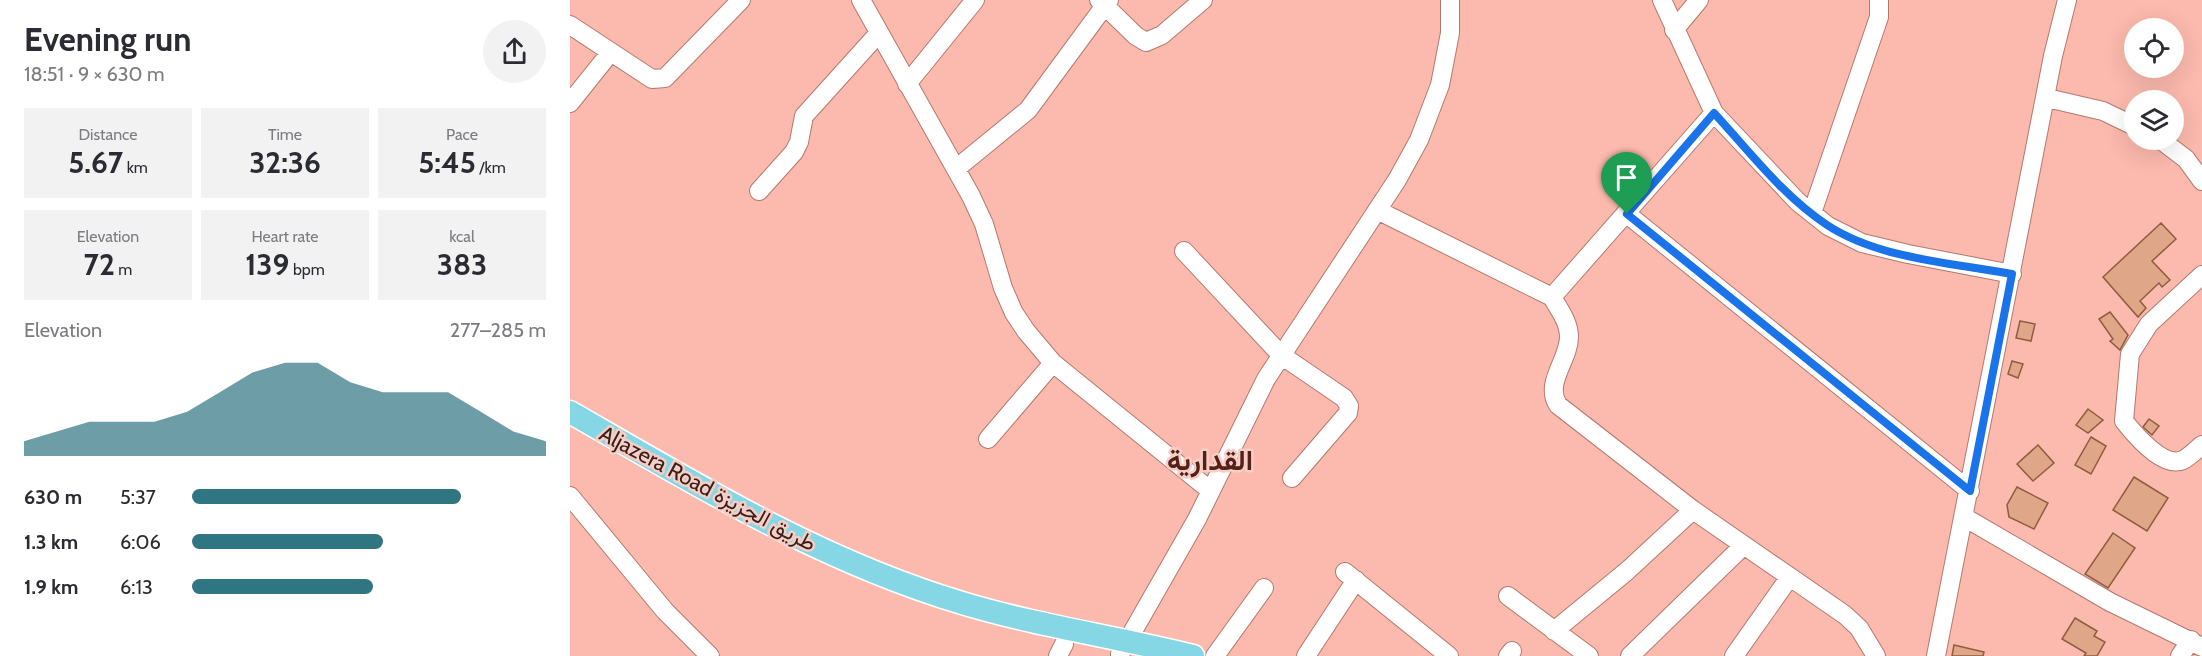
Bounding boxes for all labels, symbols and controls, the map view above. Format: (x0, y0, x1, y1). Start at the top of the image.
map controls (2124, 18, 2184, 150)
button: locate (2124, 18, 2184, 78)
text: Evening run (24, 19, 191, 59)
button: share (483, 20, 546, 83)
text: 18:51 · 9 × 630 m (24, 62, 165, 86)
button: layers (2124, 90, 2184, 150)
text: Distance (79, 125, 137, 144)
text: Time (268, 125, 302, 144)
text: Pace (446, 125, 478, 144)
text: 5.67 (68, 144, 123, 181)
text: 32:36 (249, 144, 321, 181)
text: 5:45 (418, 144, 476, 181)
pin (1601, 152, 1652, 214)
text: km (123, 158, 148, 177)
text: /km (476, 158, 506, 177)
icon: arrive (1610, 161, 1643, 194)
text: Elevation (77, 227, 139, 246)
text: Heart rate (252, 227, 318, 246)
text: kcal (449, 227, 475, 246)
text: 72 (84, 246, 115, 283)
text: 139 (245, 246, 289, 283)
text: 383 (437, 246, 487, 283)
text: m (115, 260, 132, 279)
text: bpm (289, 260, 325, 279)
text: Elevation (24, 318, 102, 342)
text: 277–285 m (450, 318, 546, 342)
street label: Aljazera Road طريق الجزيزة (595, 420, 821, 557)
district label: القدارية (1167, 443, 1253, 478)
text: 630 m (24, 485, 82, 509)
text: 5:37 (120, 485, 156, 509)
text: 1.3 km (24, 530, 78, 554)
text: 6:06 (120, 530, 161, 554)
text: 1.9 km (24, 575, 78, 599)
text: 6:13 (120, 575, 153, 599)

